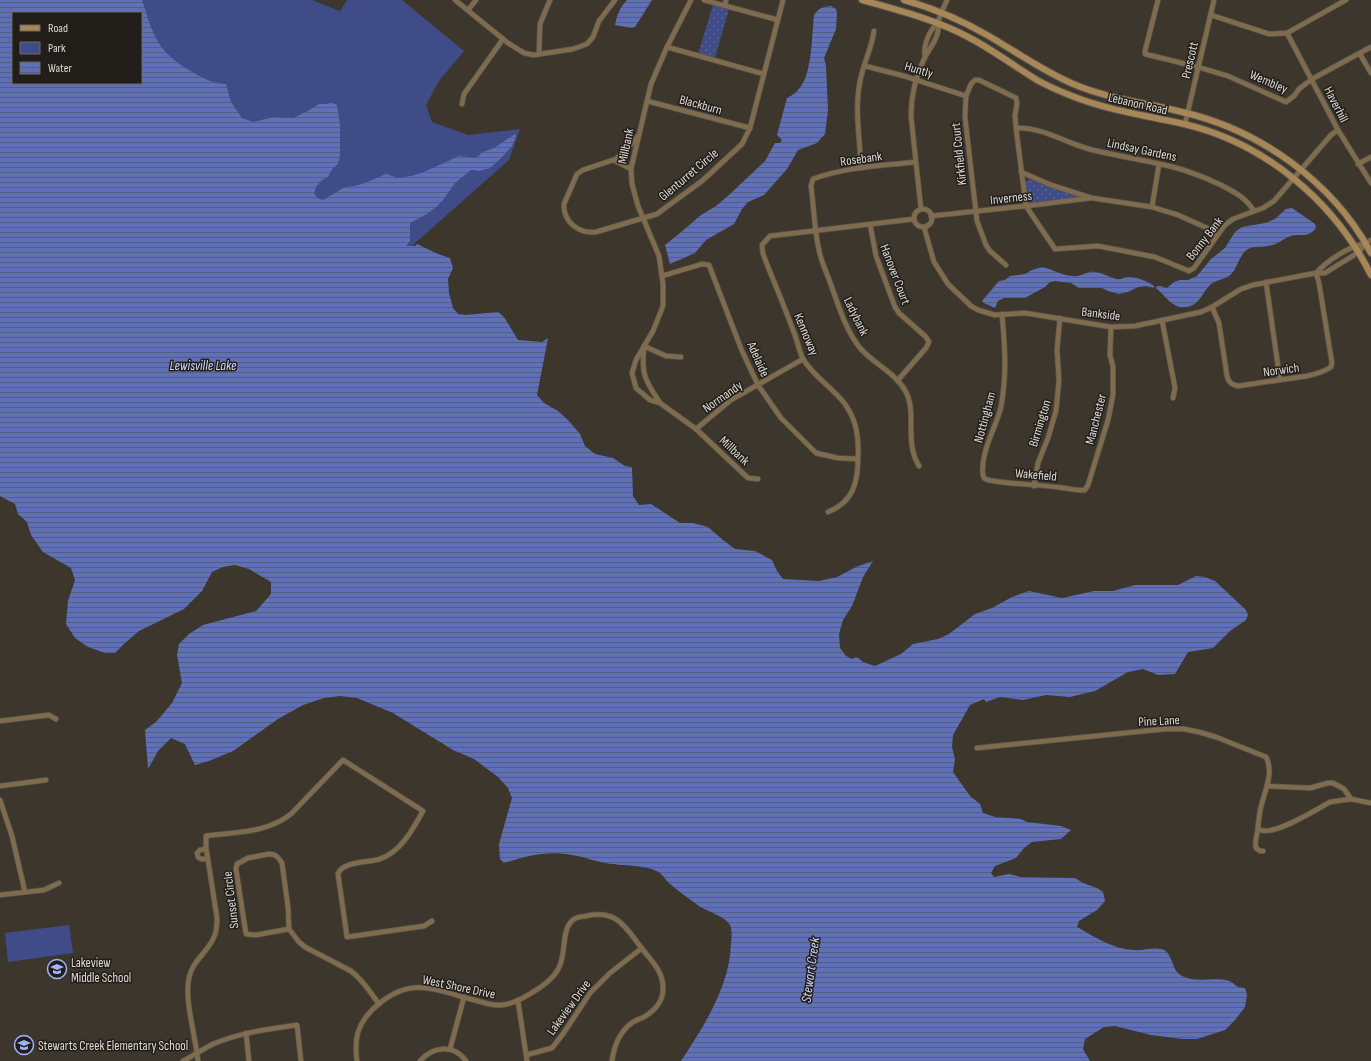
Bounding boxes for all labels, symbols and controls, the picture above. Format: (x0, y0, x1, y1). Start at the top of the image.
legend (12, 12, 142, 84)
text: Road (48, 21, 68, 36)
street label: Prescott (1178, 40, 1202, 80)
text: Park (48, 41, 66, 56)
street label: Huntly (902, 58, 935, 82)
text: Water (48, 61, 72, 76)
street label: Wembley (1247, 67, 1290, 97)
street label: Haverhill (1320, 84, 1352, 125)
street label: Lebanon Road (1106, 89, 1169, 119)
street label: Blackburn (678, 92, 724, 118)
street label: Kirkfield Court (948, 122, 970, 186)
street label: Millbank (614, 127, 638, 165)
street label: Lindsay Gardens (1106, 135, 1178, 165)
street label: Glenturret Circle (656, 145, 722, 204)
street label: Rosebank (839, 148, 883, 170)
street label: Inverness (989, 188, 1033, 208)
street label: Bonny Bank (1183, 214, 1227, 264)
street label: Hanover Court (876, 242, 914, 307)
street label: Ladybank (840, 294, 872, 338)
street label: Bankside (1081, 304, 1121, 324)
street label: Kennoway (790, 311, 822, 358)
street label: Adelaide (743, 339, 773, 379)
water label: Lewisville Lake (170, 357, 237, 374)
street label: Norwich (1262, 360, 1300, 380)
street label: Normandy (700, 377, 746, 416)
street label: Nottingham (971, 390, 999, 444)
street label: Manchester (1082, 392, 1110, 446)
street label: Birmington (1025, 398, 1055, 449)
street label: Millbank (716, 433, 753, 469)
street label: Wakefield (1014, 465, 1057, 485)
street label: Pine Lane (1138, 712, 1180, 730)
street label: Sunset Circle (220, 870, 242, 929)
water label: Stewart Creek (798, 936, 824, 1004)
place label: Lakeview Middle School (71, 955, 131, 986)
school or university icon: Lakeview Middle School (46, 958, 68, 980)
street label: West Shore Drive (421, 971, 497, 1003)
street label: Lakeview Drive (543, 977, 594, 1038)
school or university icon: Stewarts Creek Elementary School (13, 1034, 35, 1056)
place label: Stewarts Creek Elementary School (38, 1038, 188, 1054)

